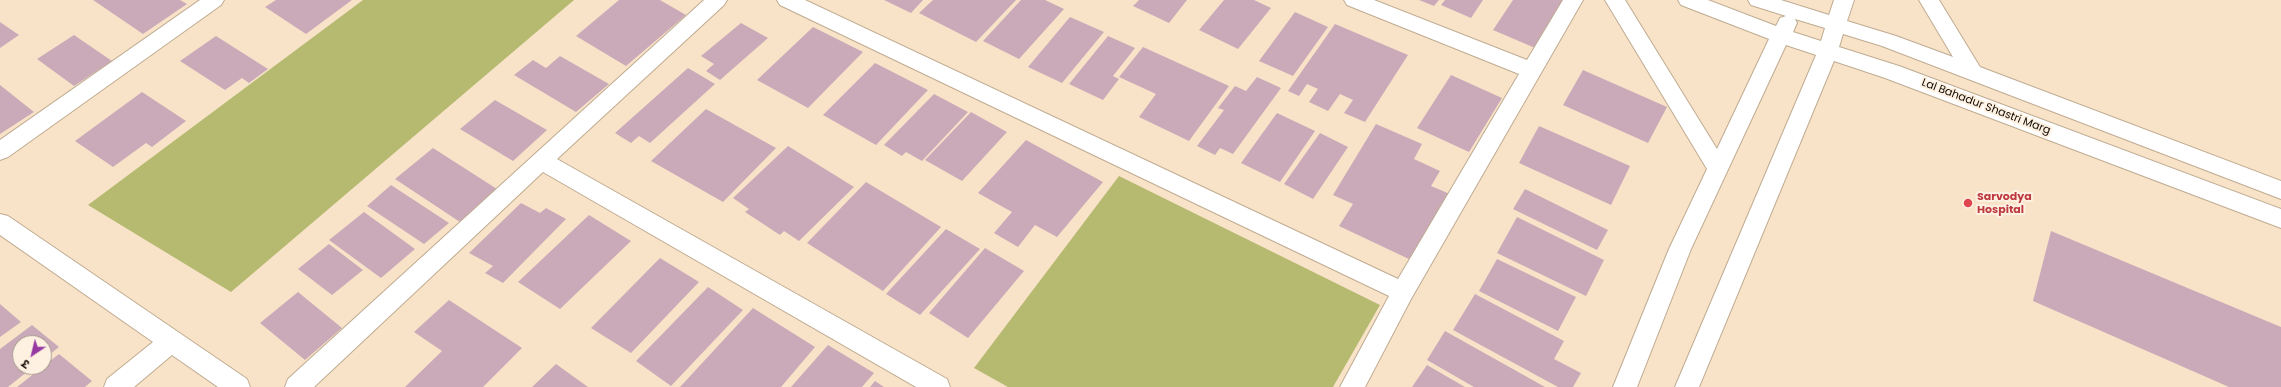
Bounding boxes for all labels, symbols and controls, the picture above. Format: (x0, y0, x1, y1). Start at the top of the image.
street label: Lal Bahadur Shastri Marg (1920, 76, 2052, 138)
place label: Sarvodya Hospital (1977, 190, 2032, 216)
marker: Sarvodya Hospital (1962, 197, 1974, 209)
north arrow (12, 335, 52, 375)
text: उ (19, 356, 33, 372)

